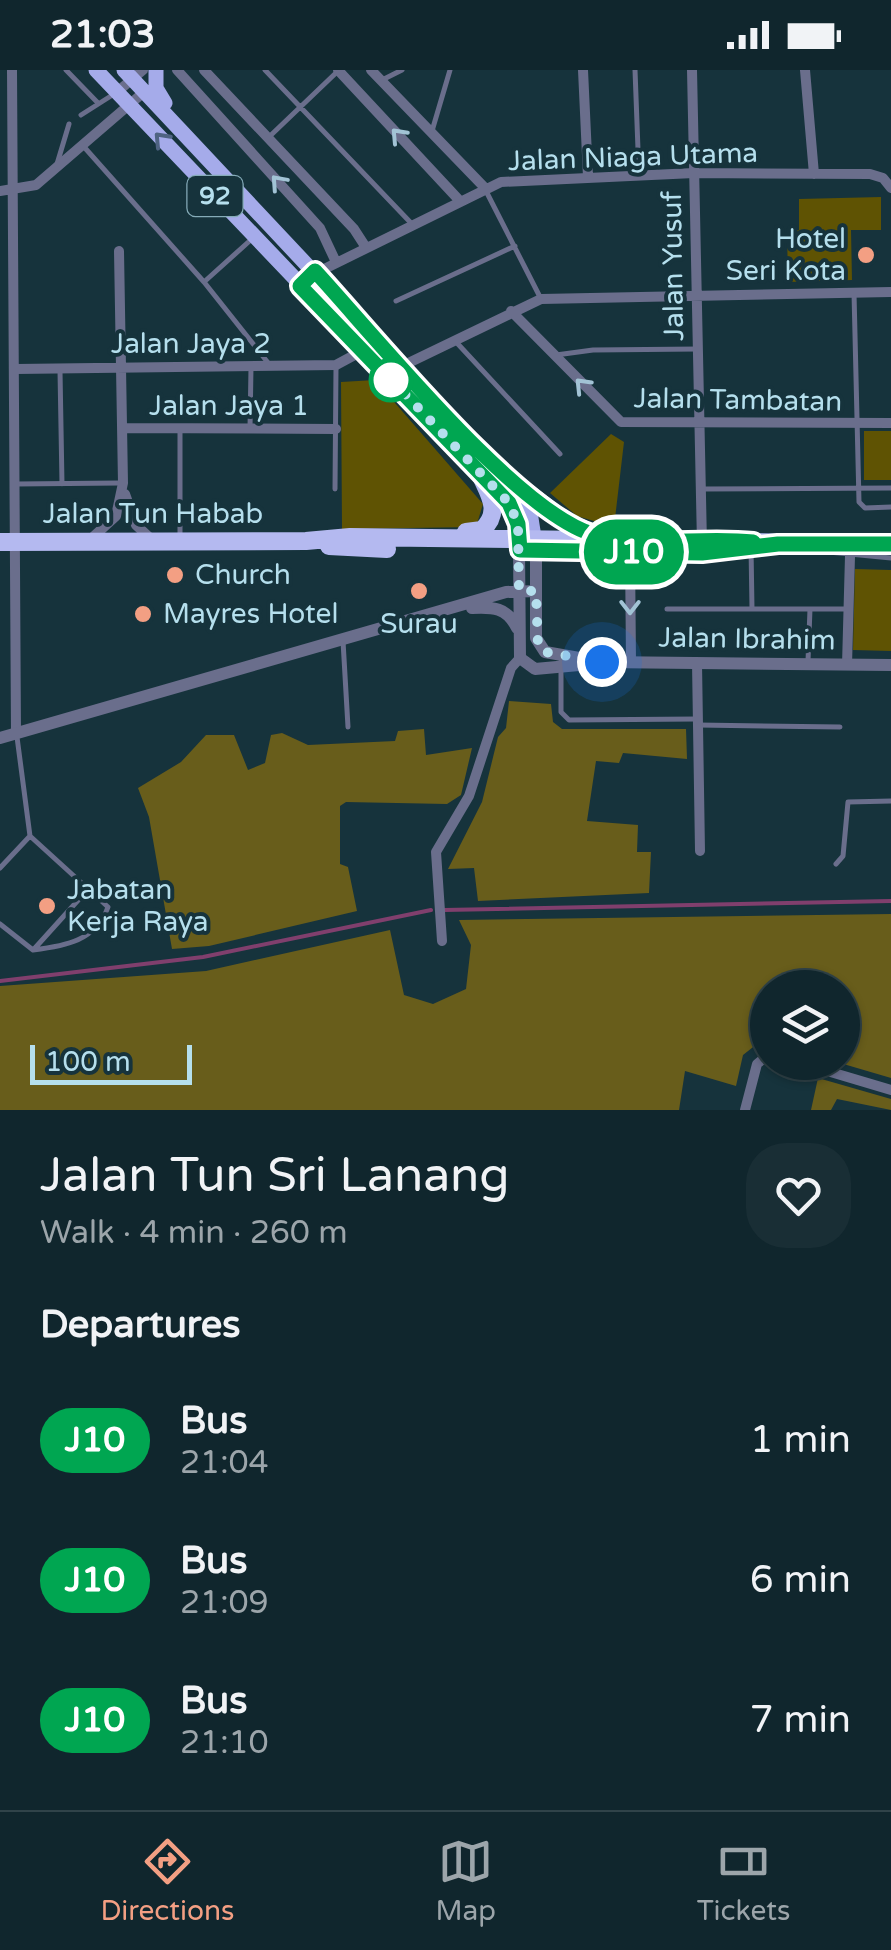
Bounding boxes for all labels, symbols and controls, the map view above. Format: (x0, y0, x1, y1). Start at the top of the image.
text: 21:03 (50, 12, 155, 58)
one-way arrow (392, 128, 410, 147)
one-way arrow (155, 132, 173, 151)
street label: Jalan Niaga Utama (507, 136, 759, 178)
one-way arrow (272, 175, 290, 194)
road number: 92 (188, 176, 242, 216)
street label: Jalan Yusuf (655, 190, 691, 341)
place label: Hotel Seri Kota (726, 222, 846, 288)
marker: Hotel Seri Kota (855, 244, 877, 266)
street label: Jalan Jaya 2 (111, 327, 271, 361)
unlabelled marker (370, 359, 412, 401)
one-way arrow (576, 378, 594, 396)
street label: Jalan Tambatan (633, 381, 843, 419)
street label: Jalan Jaya 1 (149, 389, 309, 423)
street label: Jalan Tun Habab (43, 497, 263, 531)
line badge: J10 (576, 520, 692, 584)
text: J10 (604, 531, 664, 573)
place label: Church (195, 558, 291, 592)
marker: Church (164, 564, 186, 586)
marker: Surau (408, 580, 430, 602)
place label: Mayres Hotel (163, 597, 338, 631)
one-way arrow (619, 600, 641, 616)
marker: Mayres Hotel (132, 603, 154, 625)
place label: Surau (380, 607, 458, 641)
street label: Jalan Ibrahim (658, 620, 836, 658)
your location (577, 637, 627, 687)
place label: Jabatan Kerja Raya (67, 873, 209, 939)
marker: Jabatan Kerja Raya (36, 895, 58, 917)
map controls (750, 970, 860, 1080)
button: layers (750, 970, 860, 1080)
scale bar (30, 1040, 192, 1084)
text: 100 m (45, 1045, 131, 1079)
button: heart (746, 1143, 851, 1248)
text: Jalan Tun Sri Lanang (40, 1147, 510, 1205)
text: Walk · 4 min · 260 m (40, 1214, 348, 1252)
text: Departures (40, 1302, 241, 1348)
text: Bus (180, 1398, 247, 1444)
text: 1 min (750, 1417, 851, 1463)
text: J10 (65, 1419, 125, 1461)
text: 21:04 (180, 1444, 269, 1482)
text: Bus (180, 1538, 247, 1584)
text: 6 min (750, 1557, 851, 1603)
text: J10 (65, 1559, 125, 1601)
text: 21:09 (180, 1584, 269, 1622)
text: Bus (180, 1678, 247, 1724)
text: 7 min (750, 1697, 851, 1743)
text: J10 (65, 1699, 125, 1741)
text: 21:10 (180, 1724, 269, 1762)
tab: Directions (100, 1834, 234, 1928)
tab: Map (435, 1834, 496, 1928)
tab: Tickets (697, 1834, 790, 1928)

